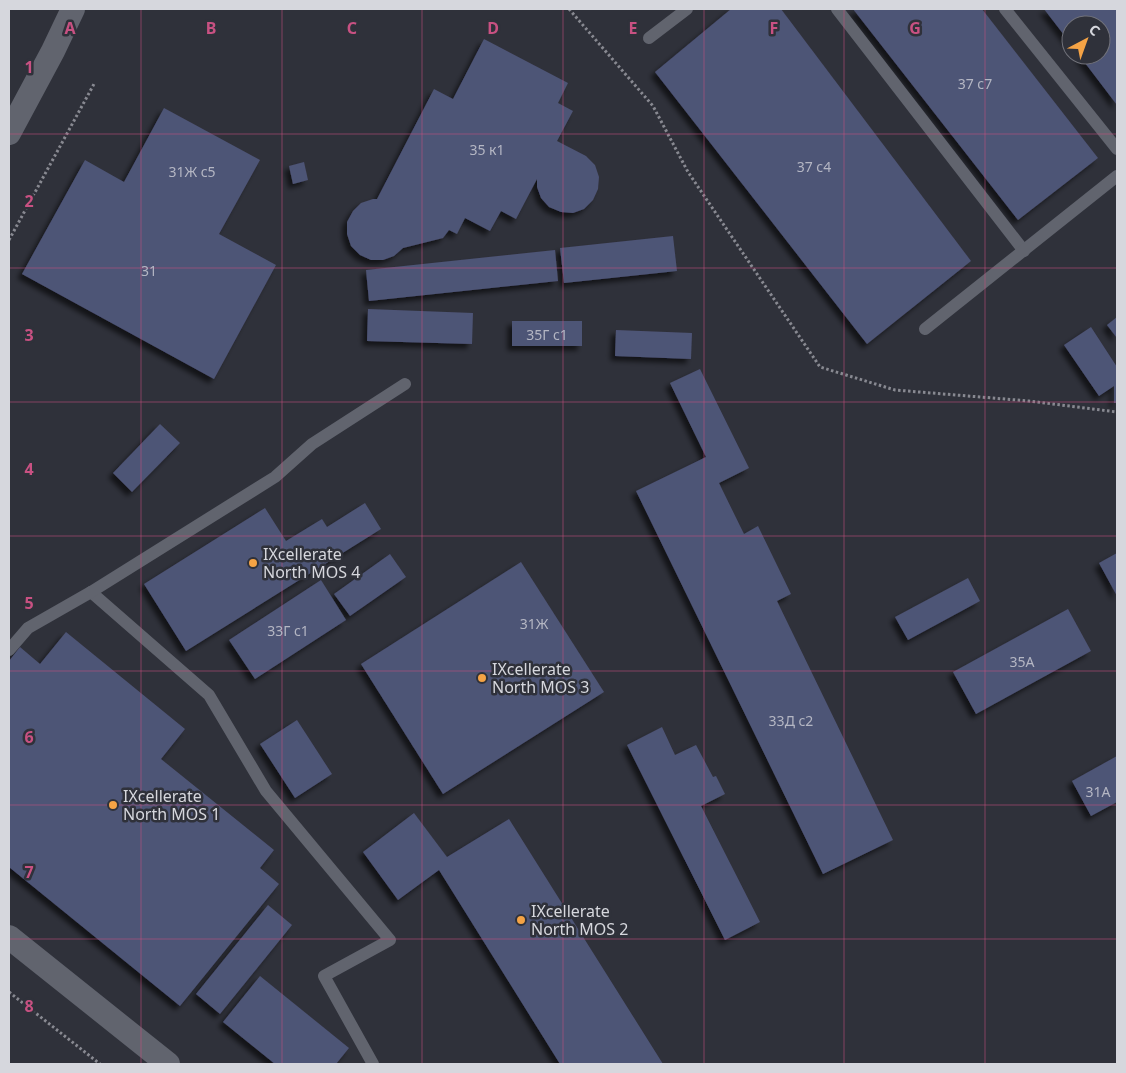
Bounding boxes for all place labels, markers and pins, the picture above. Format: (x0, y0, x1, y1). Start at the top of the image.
place label: IXcellerate North MOS 4 (263, 543, 360, 583)
marker: IXcellerate North MOS 4 (247, 557, 259, 569)
place label: IXcellerate North MOS 3 (492, 658, 589, 698)
marker: IXcellerate North MOS 3 (476, 672, 488, 684)
place label: IXcellerate North MOS 1 (123, 785, 220, 825)
marker: IXcellerate North MOS 1 (107, 799, 119, 811)
place label: IXcellerate North MOS 2 (531, 900, 628, 940)
marker: IXcellerate North MOS 2 (515, 914, 527, 926)

